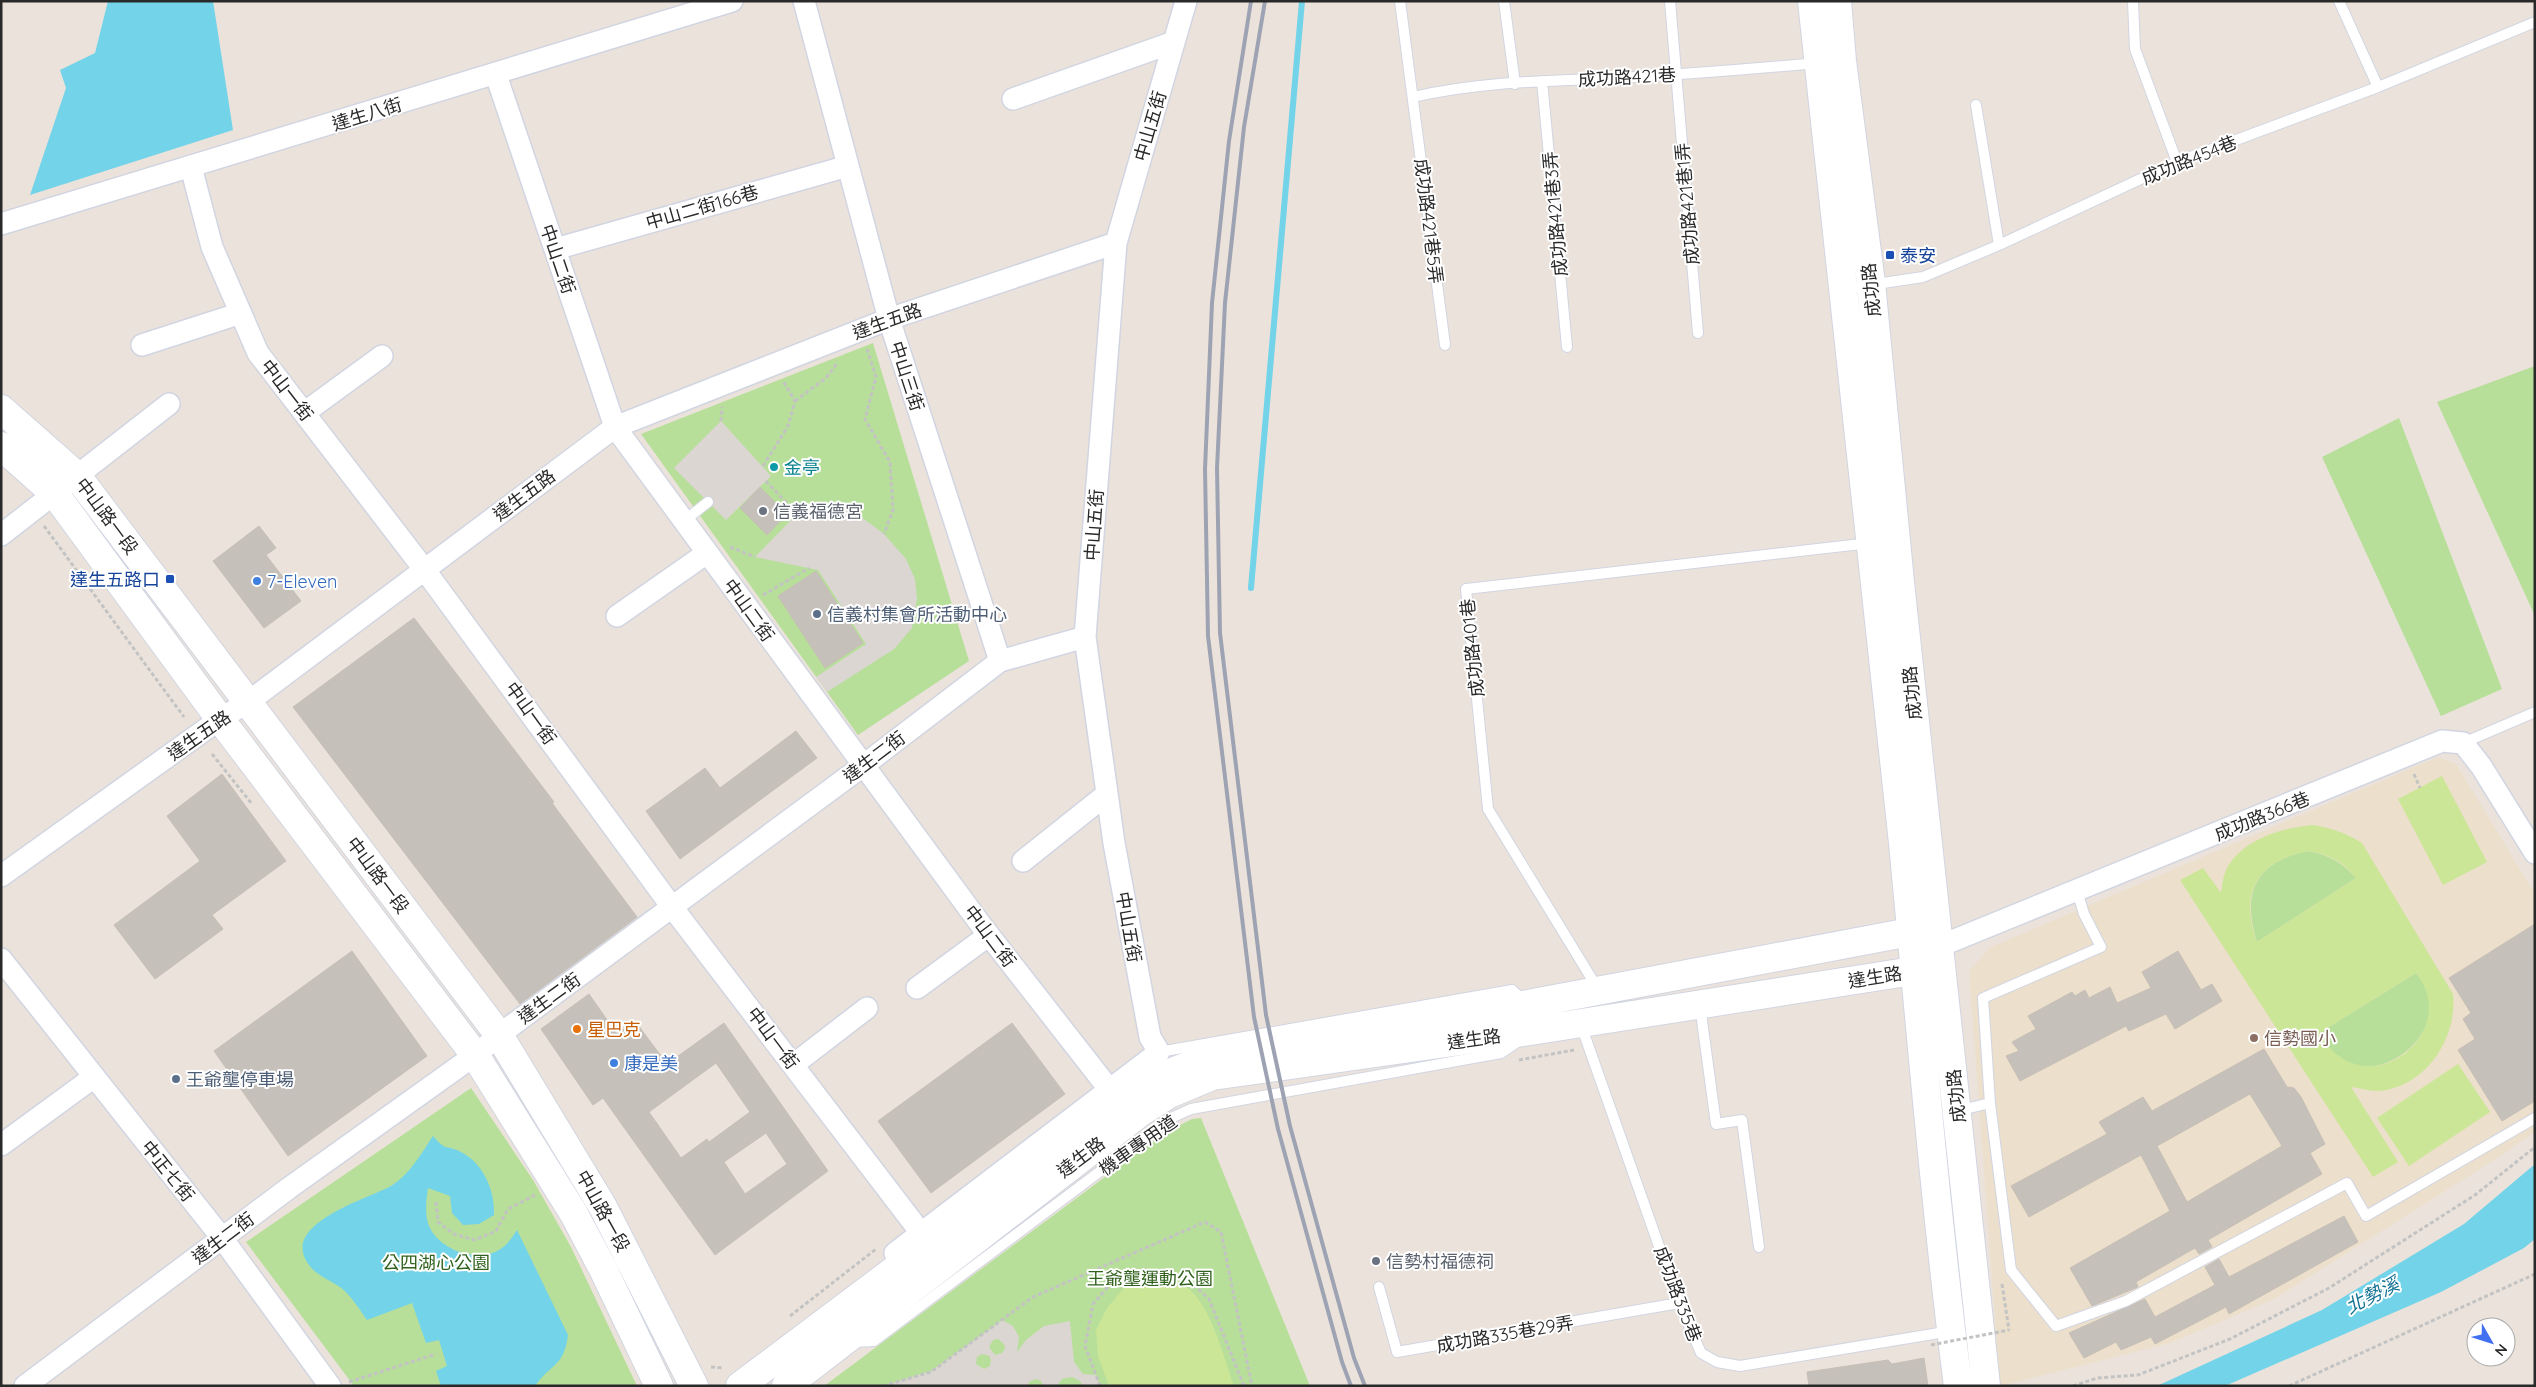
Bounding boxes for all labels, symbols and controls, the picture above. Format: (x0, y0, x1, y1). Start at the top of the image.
street label: 成功路421巷 (1577, 63, 1677, 91)
street label: 中山五街 (1129, 88, 1171, 164)
street label: 達生八街 (329, 92, 405, 136)
street label: 成功路454巷 (2138, 130, 2240, 190)
street label: 成功路421巷1弄 (1670, 142, 1704, 266)
street label: 成功路421巷3弄 (1538, 150, 1572, 278)
street label: 成功路421巷5弄 (1410, 157, 1448, 285)
street label: 中山二街166巷 (643, 180, 761, 234)
street label: 中山二街 (535, 221, 581, 297)
place label: 泰安 (1900, 244, 1936, 267)
marker: 泰安 (1884, 249, 1896, 261)
street label: 成功路 (1857, 262, 1885, 318)
street label: 達生五路 (849, 298, 925, 344)
street label: 中山三街 (885, 338, 929, 414)
street label: 中山一街 (256, 355, 318, 425)
place label: 金亭 (784, 456, 820, 479)
marker: 金亭 (768, 461, 780, 473)
street label: 達生五路 (488, 464, 560, 526)
street label: 中山路一段 (71, 473, 143, 559)
street label: 中山五街 (1080, 488, 1108, 562)
place label: 信義福德宮 (773, 500, 863, 523)
marker: 信義福德宮 (757, 505, 769, 517)
place label: 達生五路口 (70, 568, 160, 591)
place label: 7-Eleven (267, 570, 338, 593)
marker: 達生五路口 (164, 573, 176, 585)
street label: 中山二街 (719, 574, 779, 646)
marker: 7-Eleven (251, 575, 263, 587)
street label: 成功路401巷 (1455, 598, 1489, 698)
place label: 信義村集會所活動中心 (827, 603, 1007, 626)
marker: 信義村集會所活動中心 (811, 608, 823, 620)
street label: 成功路 (1898, 665, 1926, 721)
street label: 中山一街 (501, 677, 561, 749)
street label: 達生五路 (163, 705, 235, 765)
street label: 達生二街 (838, 726, 910, 788)
street label: 成功路366巷 (2211, 786, 2313, 846)
street label: 中山路一段 (342, 832, 414, 918)
street label: 中山五街 (1111, 890, 1147, 964)
street label: 中山二街 (959, 900, 1021, 972)
street label: 達生路 (1847, 961, 1903, 993)
street label: 達生二街 (513, 968, 585, 1028)
street label: 中山一街 (742, 1002, 804, 1074)
place label: 星巴克 (587, 1018, 641, 1041)
marker: 星巴克 (571, 1023, 583, 1035)
street label: 達生路 (1446, 1024, 1502, 1054)
place label: 信勢國小 (2264, 1027, 2336, 1050)
marker: 信勢國小 (2248, 1032, 2260, 1044)
place label: 康是美 (624, 1052, 678, 1075)
marker: 康是美 (608, 1057, 620, 1069)
place label: 王爺壟停車場 (186, 1068, 294, 1091)
street label: 成功路 (1942, 1068, 1970, 1124)
marker: 王爺壟停車場 (170, 1073, 182, 1085)
street label: 機車專用道 (1095, 1110, 1181, 1180)
street label: 達生路 (1053, 1132, 1109, 1182)
street label: 中正七街 (136, 1136, 200, 1206)
street label: 中山路一段 (571, 1166, 635, 1256)
street label: 達生二街 (187, 1207, 259, 1269)
street label: 成功路335巷 (1649, 1243, 1707, 1345)
place label: 信勢村福德祠 (1386, 1250, 1494, 1273)
park label: 公四湖心公園 (382, 1251, 490, 1274)
marker: 信勢村福德祠 (1370, 1255, 1382, 1267)
park label: 王爺壟運動公園 (1087, 1267, 1213, 1290)
water label: 北勢溪 (2341, 1270, 2406, 1319)
street label: 成功路335巷29弄 (1435, 1311, 1575, 1357)
north arrow (2466, 1317, 2516, 1367)
text: N (2491, 1341, 2511, 1360)

